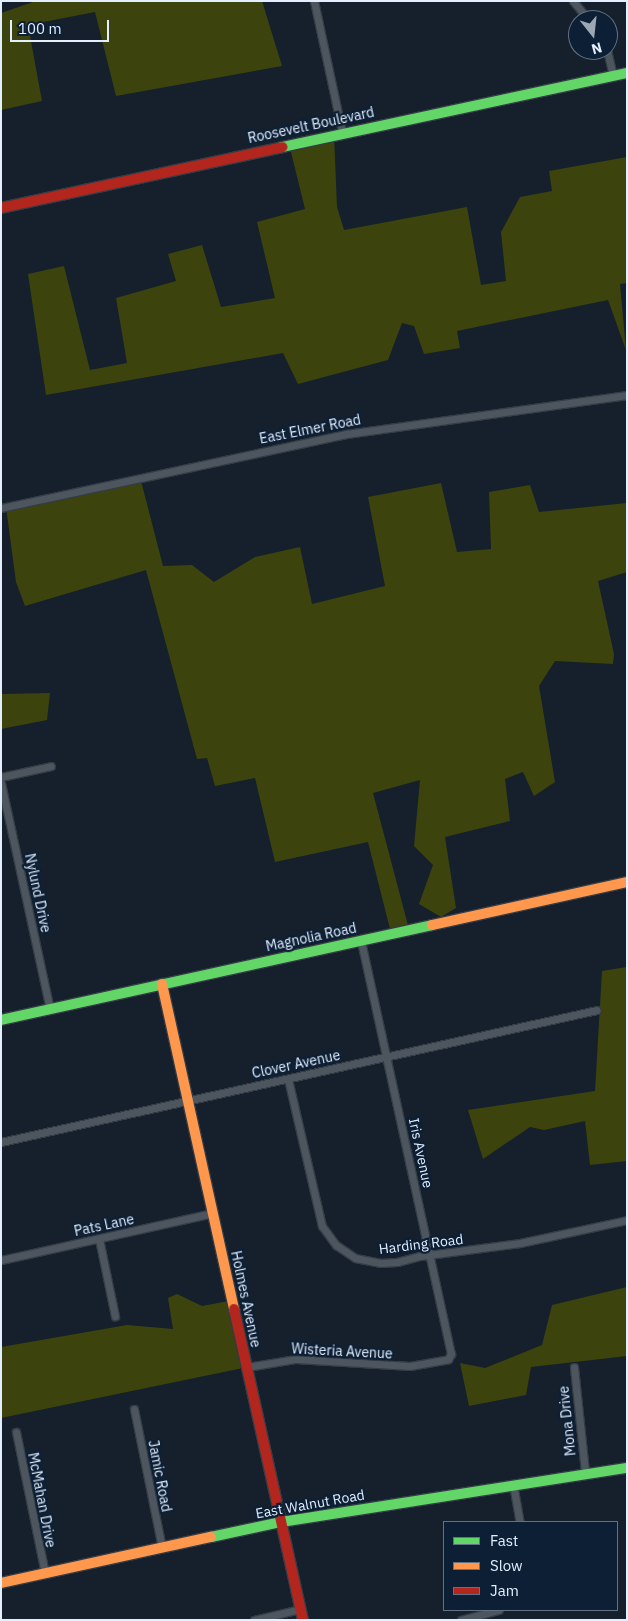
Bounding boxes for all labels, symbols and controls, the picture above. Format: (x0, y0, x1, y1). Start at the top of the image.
scale bar (12, 10, 111, 42)
north arrow (568, 10, 618, 60)
text: 100 m (18, 19, 62, 38)
text: N (590, 38, 604, 59)
street label: Roosevelt Boulevard (246, 103, 376, 147)
street label: East Elmer Road (258, 411, 362, 447)
street label: Nylund Drive (21, 852, 55, 934)
street label: Magnolia Road (264, 919, 358, 955)
street label: Clover Avenue (250, 1046, 342, 1082)
street label: Iris Avenue (405, 1116, 437, 1190)
street label: Pats Lane (72, 1210, 136, 1240)
street label: Harding Road (378, 1230, 464, 1258)
street label: Holmes Avenue (228, 1249, 264, 1349)
street label: Wisteria Avenue (291, 1340, 393, 1362)
street label: Mona Drive (555, 1385, 579, 1457)
street label: Jamic Road (145, 1439, 175, 1513)
street label: McMahan Drive (25, 1451, 59, 1549)
street label: East Walnut Road (254, 1486, 366, 1522)
legend (443, 1521, 618, 1611)
text: Fast (490, 1531, 518, 1550)
text: Slow (490, 1556, 523, 1575)
text: Jam (490, 1581, 519, 1600)

